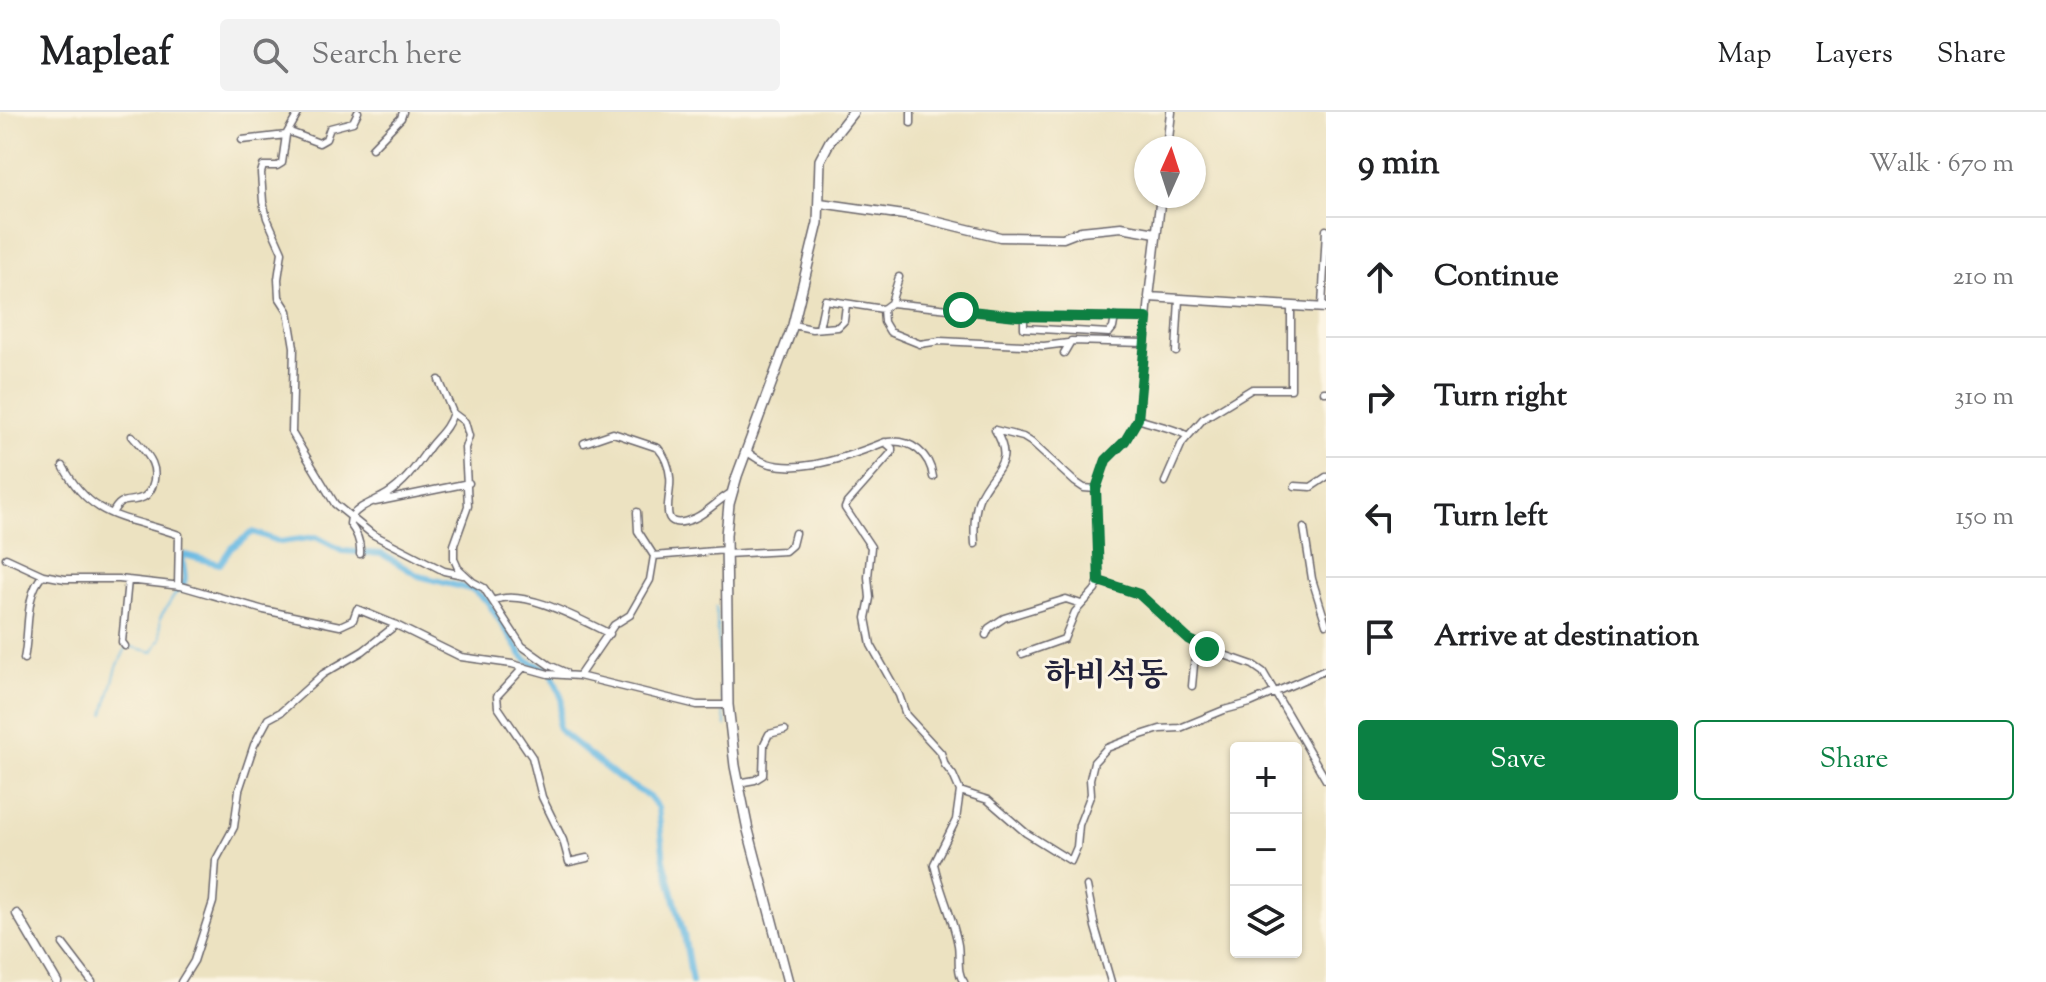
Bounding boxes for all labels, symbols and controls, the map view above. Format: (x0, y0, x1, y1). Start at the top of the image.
search box (220, 19, 780, 91)
text: Mapleaf (40, 28, 172, 82)
icon: search (248, 33, 292, 77)
text: Search here (312, 34, 462, 77)
text: Map (1718, 35, 1771, 75)
text: Layers (1815, 35, 1893, 75)
text: Share (1937, 35, 2006, 75)
north arrow (1134, 136, 1206, 208)
text: 9 min (1358, 140, 1440, 189)
text: Walk · 670 m (1869, 146, 2014, 183)
icon: ahead (1358, 255, 1402, 299)
text: Continue (1434, 256, 1559, 299)
text: 210 m (1952, 259, 2014, 296)
route start (943, 292, 979, 328)
icon: right (1358, 375, 1402, 419)
text: Turn right (1434, 376, 1567, 419)
text: 310 m (1954, 379, 2014, 416)
icon: left (1358, 495, 1402, 539)
text: Turn left (1434, 496, 1548, 539)
text: 150 m (1955, 499, 2014, 536)
icon: arrive (1358, 615, 1402, 659)
text: Arrive at destination (1434, 616, 1699, 659)
route end (1189, 631, 1225, 667)
district label: 하비석동 (1044, 654, 1168, 700)
button: Save (1358, 720, 1678, 800)
button: Share (1694, 720, 2014, 800)
map controls (1230, 742, 1302, 958)
button: + (1230, 742, 1302, 814)
button: − (1230, 814, 1302, 886)
button: layers (1230, 886, 1302, 958)

